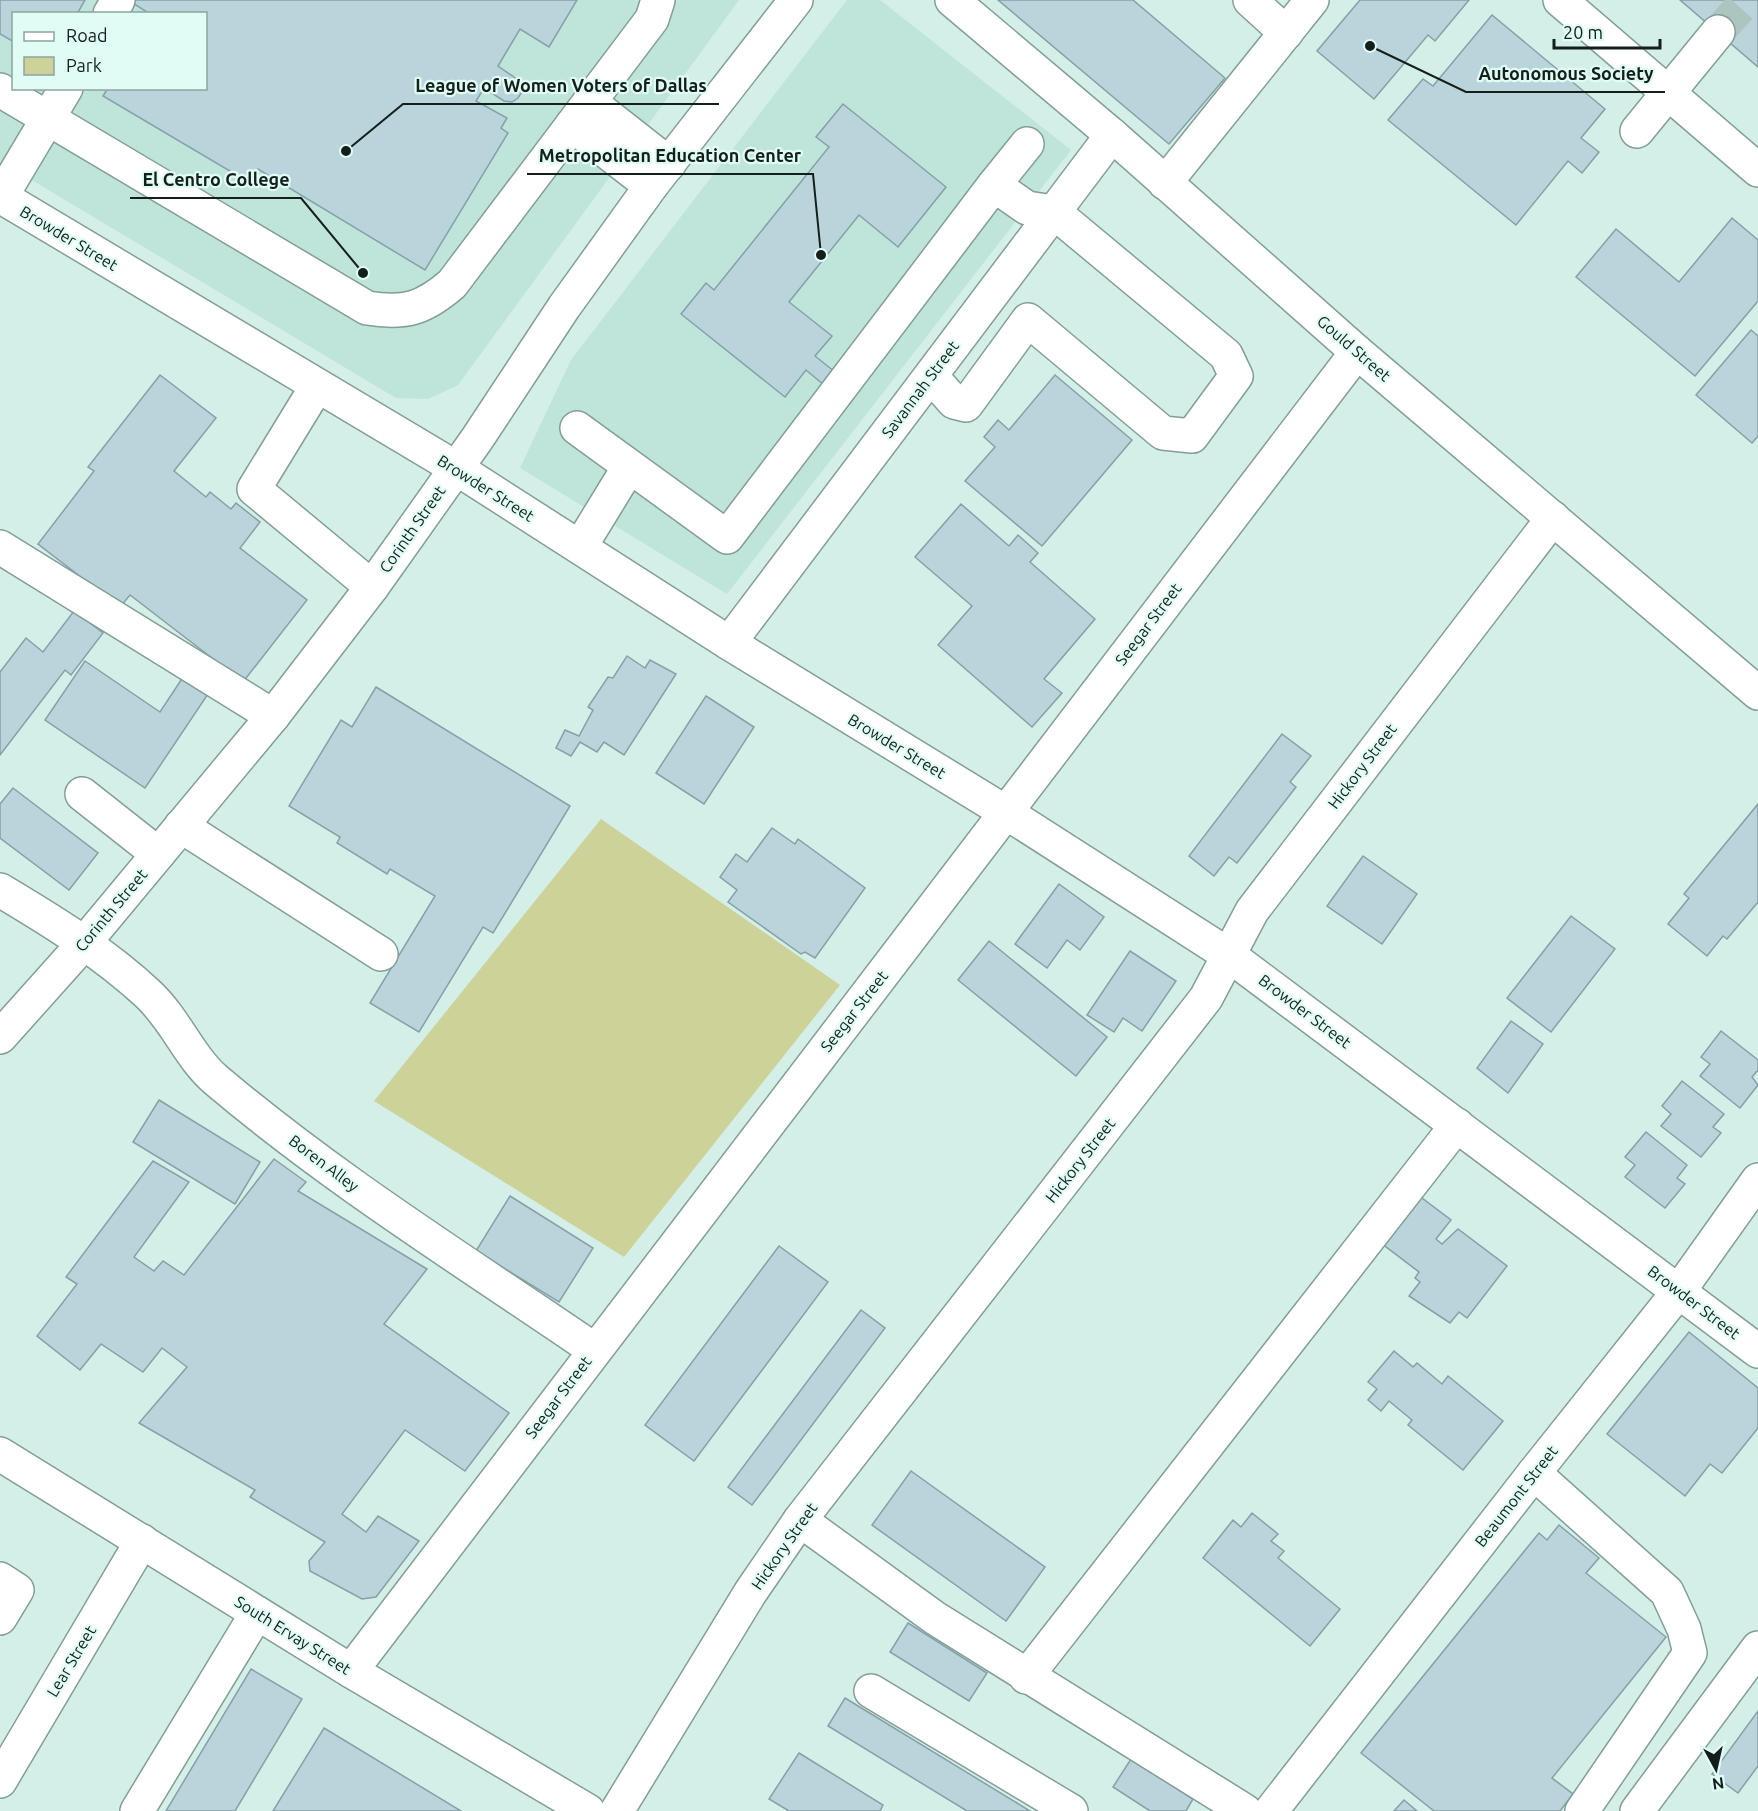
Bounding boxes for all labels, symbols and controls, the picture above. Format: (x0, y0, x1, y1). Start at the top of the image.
legend (12, 12, 207, 90)
scale bar (1554, 12, 1660, 50)
text: 20 m (1563, 22, 1603, 42)
text: Road (66, 25, 108, 45)
text: Park (66, 55, 102, 75)
callout: Autonomous Society (1466, 56, 1665, 92)
text: Autonomous Society (1478, 63, 1654, 83)
callout: League of Women Voters of Dallas (403, 68, 719, 104)
text: League of Women Voters of Dallas (415, 75, 707, 95)
callout: Metropolitan Education Center (527, 138, 813, 174)
text: Metropolitan Education Center (539, 145, 802, 165)
callout: El Centro College (130, 162, 301, 198)
text: El Centro College (142, 169, 290, 189)
street label: Browder Street (17, 202, 122, 275)
street label: Gould Street (1314, 311, 1395, 385)
street label: Savannah Street (878, 336, 963, 441)
street label: Browder Street (434, 451, 538, 525)
street label: Corinth Street (375, 481, 449, 576)
street label: Seegar Street (1111, 579, 1185, 668)
street label: Browder Street (845, 710, 950, 783)
street label: Hickory Street (1324, 719, 1400, 812)
street label: Corinth Street (71, 865, 151, 955)
street label: Seegar Street (817, 966, 892, 1055)
street label: Browder Street (1255, 971, 1355, 1052)
street label: Hickory Street (1041, 1114, 1119, 1206)
street label: Boren Alley (286, 1131, 363, 1195)
street label: Browder Street (1644, 1262, 1744, 1343)
street label: Seegar Street (521, 1352, 595, 1441)
street label: Beaumont Street (1471, 1441, 1561, 1550)
street label: Hickory Street (747, 1498, 821, 1593)
street label: South Ervay Street (232, 1592, 355, 1678)
street label: Lear Street (43, 1622, 100, 1700)
north arrow (1686, 1739, 1746, 1799)
text: N (1711, 1774, 1725, 1794)

